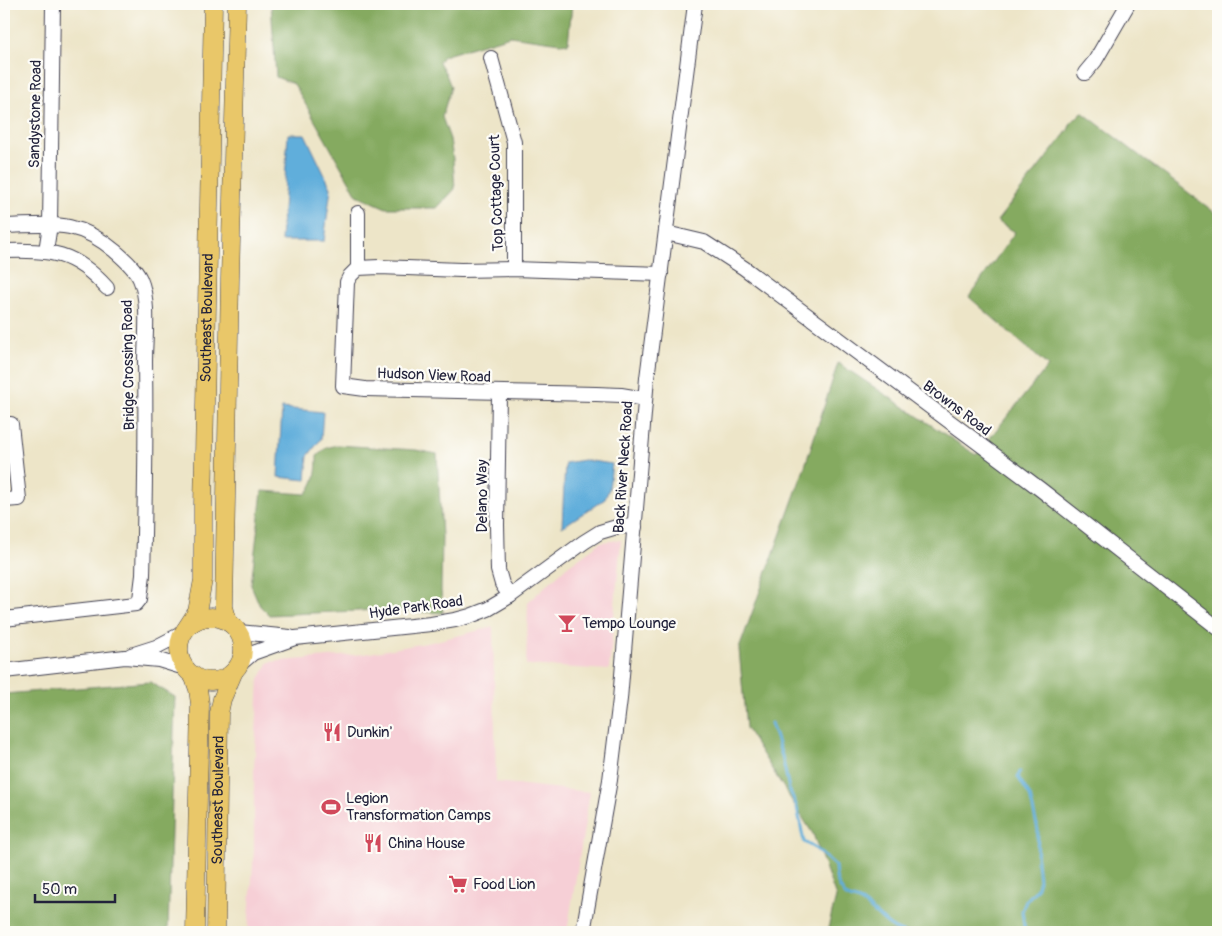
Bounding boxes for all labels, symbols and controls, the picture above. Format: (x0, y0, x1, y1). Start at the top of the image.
street label: Sandystone Road (25, 60, 46, 168)
street label: Top Cottage Court (485, 133, 508, 252)
street label: Southeast Boulevard (196, 253, 218, 383)
street label: Bridge Crossing Road (118, 300, 139, 430)
street label: Hudson View Road (377, 364, 491, 387)
street label: Browns Road (919, 376, 995, 440)
street label: Back River Neck Road (609, 400, 638, 534)
street label: Delano Way (473, 459, 492, 533)
street label: Hyde Park Road (368, 592, 464, 623)
bar icon: Tempo Lounge (556, 612, 578, 634)
place label: Tempo Lounge (582, 614, 676, 633)
restaurant icon: Dunkin' (321, 721, 343, 743)
place label: Dunkin' (347, 723, 392, 742)
street label: Southeast Boulevard (208, 735, 229, 865)
place label: Legion Transformation Camps (346, 789, 491, 825)
sports icon: Legion Transformation Camps (320, 796, 342, 818)
restaurant icon: China House (362, 832, 384, 854)
place label: China House (388, 834, 465, 853)
scale bar (35, 871, 115, 903)
supermarket icon: Food Lion (447, 873, 469, 895)
place label: Food Lion (473, 875, 536, 894)
text: 50 m (42, 880, 77, 899)

